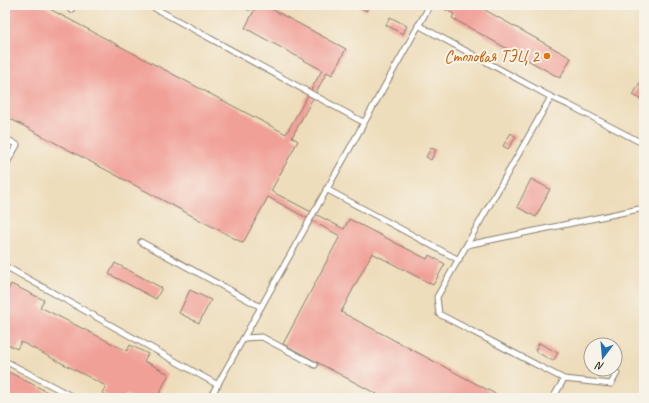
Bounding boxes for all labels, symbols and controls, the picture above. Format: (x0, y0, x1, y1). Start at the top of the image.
place label: Столовая ТЭЦ 2 (444, 46, 540, 67)
marker: Столовая ТЭЦ 2 (542, 51, 552, 61)
north arrow (583, 337, 623, 377)
text: N (593, 358, 605, 374)

